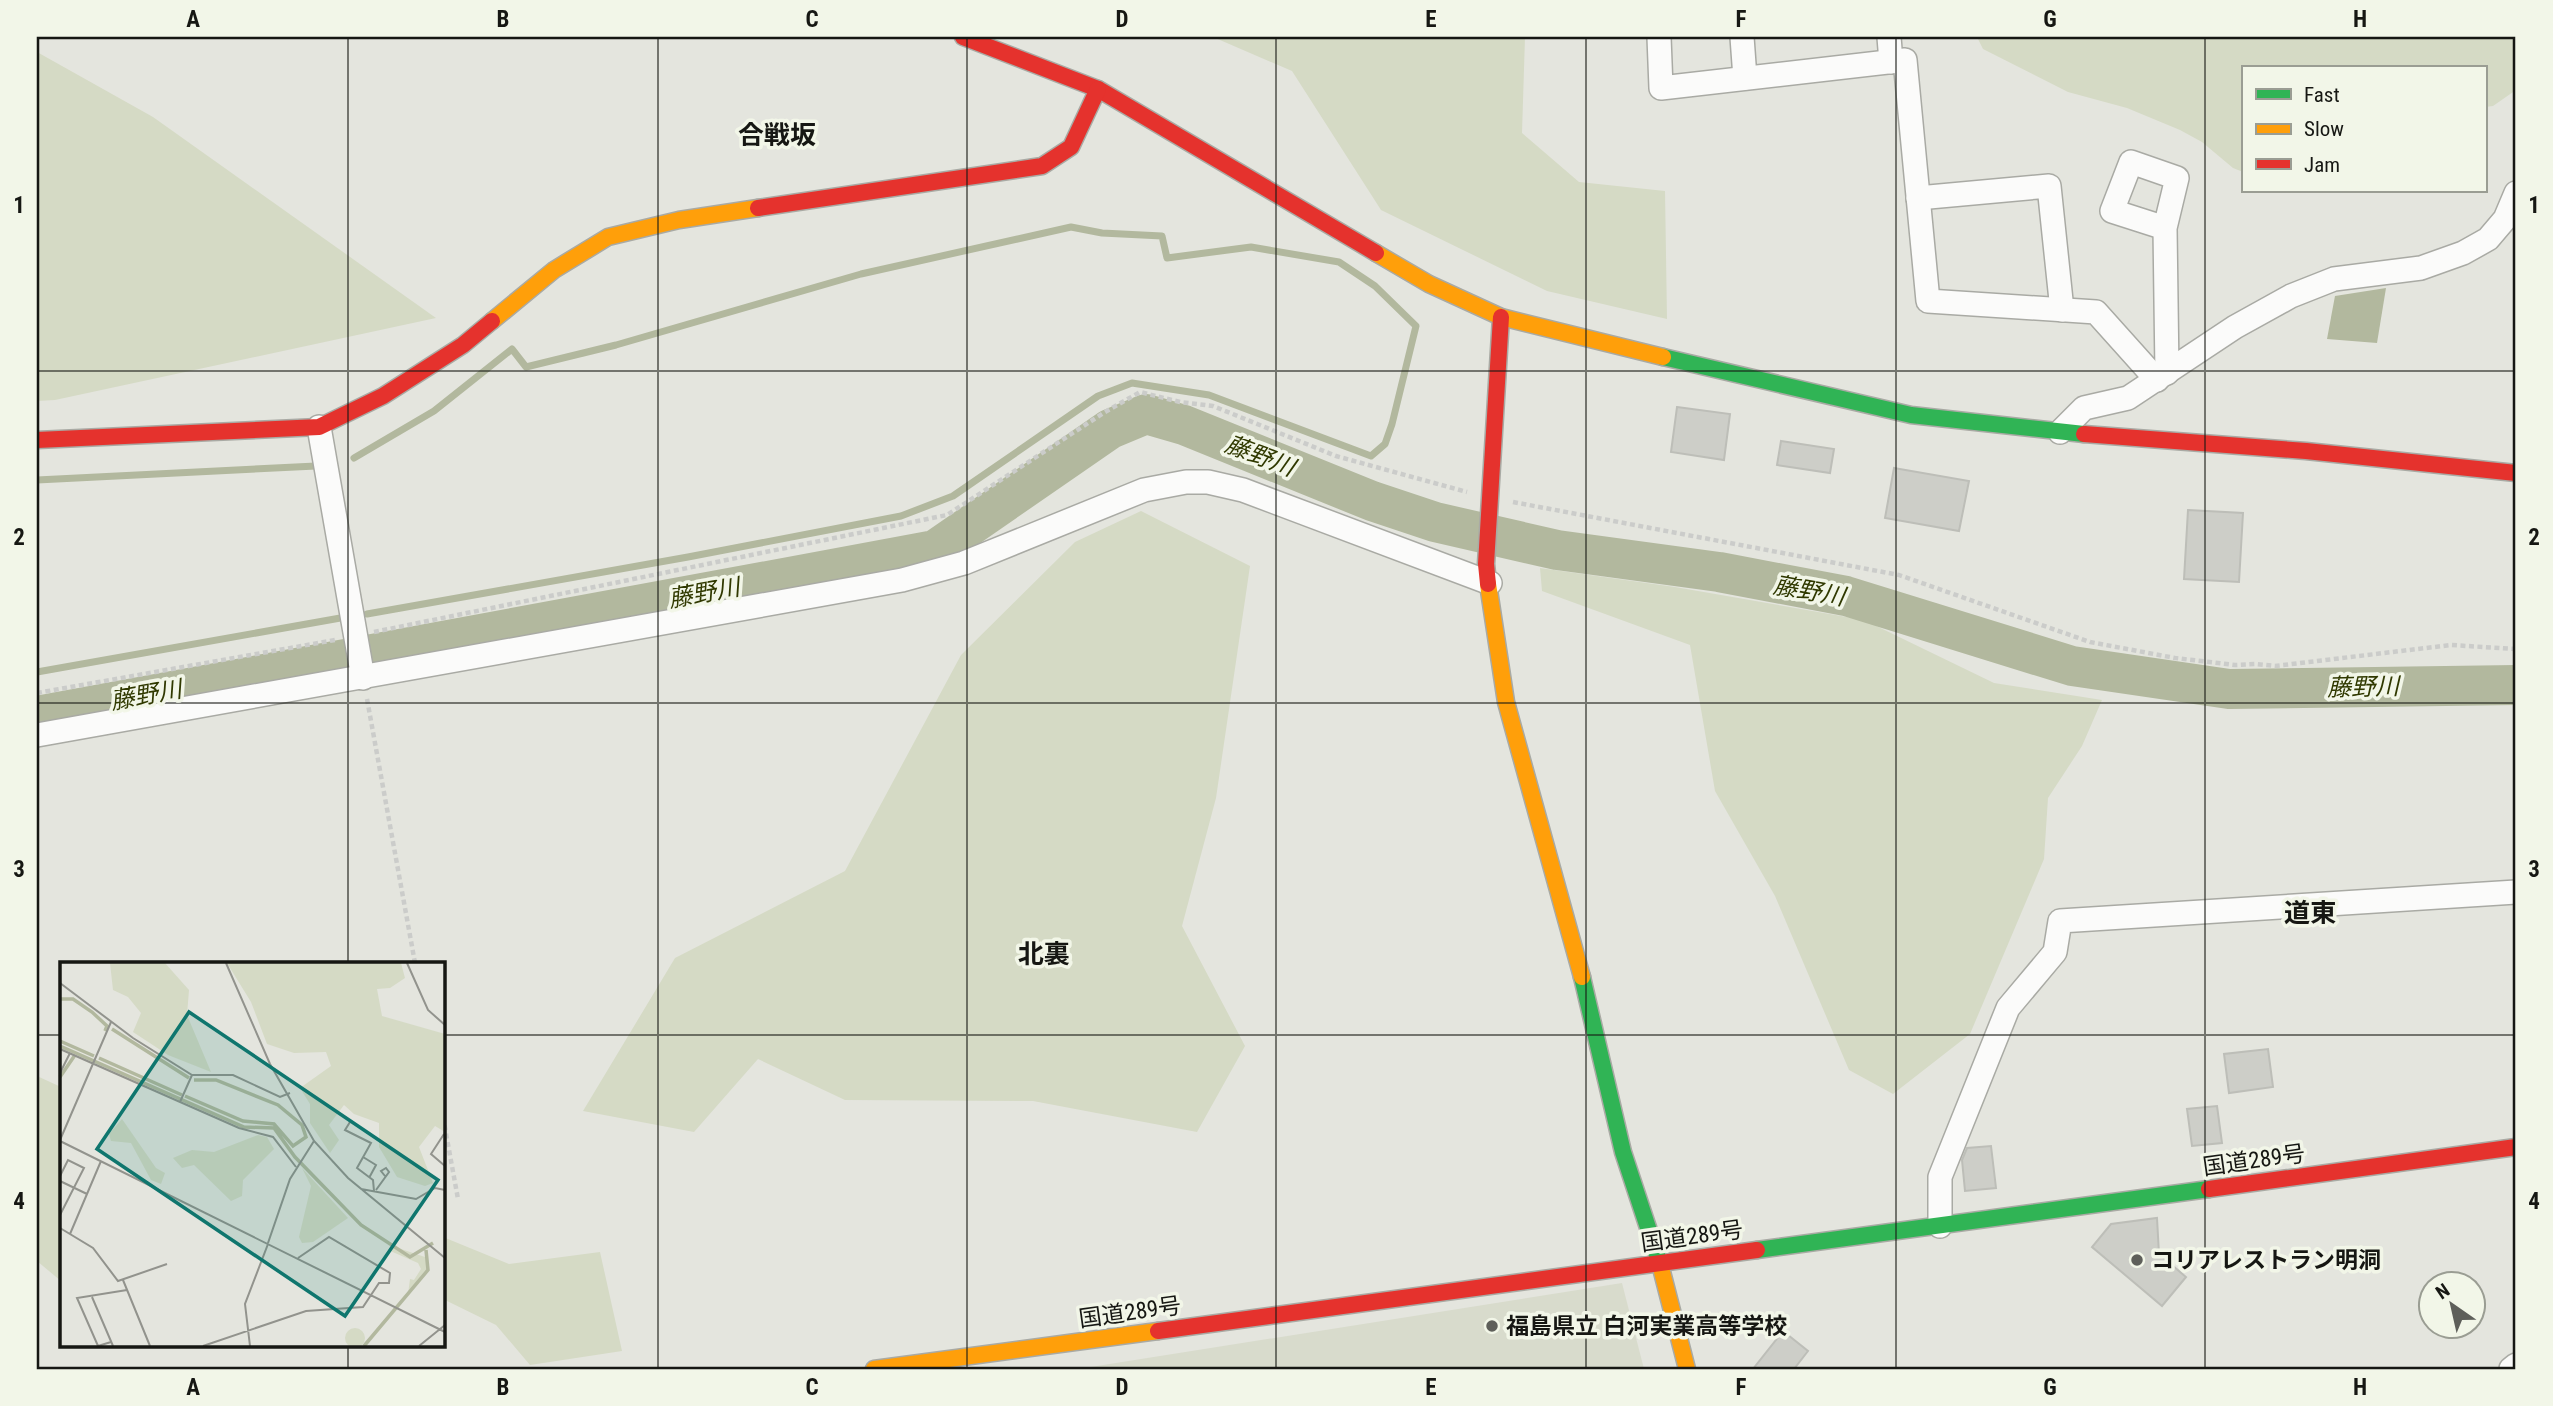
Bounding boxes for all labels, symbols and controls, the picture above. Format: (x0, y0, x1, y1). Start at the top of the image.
text: A (186, 6, 200, 33)
text: B (497, 6, 509, 33)
text: C (805, 6, 819, 33)
text: D (1116, 6, 1129, 33)
text: E (1425, 6, 1437, 33)
text: F (1736, 6, 1747, 33)
text: G (2043, 6, 2057, 33)
text: H (2353, 6, 2367, 33)
legend (2242, 66, 2486, 192)
text: Fast (2304, 83, 2340, 107)
text: Slow (2304, 117, 2344, 141)
district label: 合戦坂 (738, 120, 816, 150)
text: Jam (2304, 153, 2340, 177)
text: 1 (13, 192, 25, 219)
text: 1 (2528, 192, 2540, 219)
water label: 藤野川 (1221, 430, 1301, 483)
text: 2 (13, 524, 25, 551)
text: 2 (2528, 524, 2540, 551)
water label: 藤野川 (1771, 571, 1850, 612)
water label: 藤野川 (666, 572, 745, 613)
water label: 藤野川 (2327, 672, 2402, 702)
water label: 藤野川 (108, 674, 187, 715)
text: 3 (13, 856, 25, 883)
text: 3 (2528, 856, 2540, 883)
district label: 道東 (2284, 898, 2336, 928)
district label: 北裏 (1018, 939, 1070, 969)
inset map (60, 962, 444, 1346)
street label: 国道289号 (2201, 1140, 2307, 1181)
text: 4 (13, 1188, 25, 1215)
text: 4 (2528, 1188, 2540, 1215)
street label: 国道289号 (1639, 1216, 1745, 1257)
place label: コリアレストラン明洞 (2151, 1247, 2381, 1274)
marker: コリアレストラン明洞 (2129, 1252, 2145, 1268)
north arrow (2416, 1270, 2486, 1340)
text: N (2432, 1279, 2454, 1304)
street label: 国道289号 (1077, 1292, 1183, 1333)
place label: 福島県立 白河実業高等学校 (1506, 1313, 1787, 1340)
marker: 福島県立 白河実業高等学校 (1484, 1318, 1500, 1334)
text: A (186, 1374, 200, 1401)
text: B (497, 1374, 509, 1401)
text: C (805, 1374, 819, 1401)
text: D (1116, 1374, 1129, 1401)
text: E (1425, 1374, 1437, 1401)
text: F (1736, 1374, 1747, 1401)
text: G (2043, 1374, 2057, 1401)
text: H (2353, 1374, 2367, 1401)

